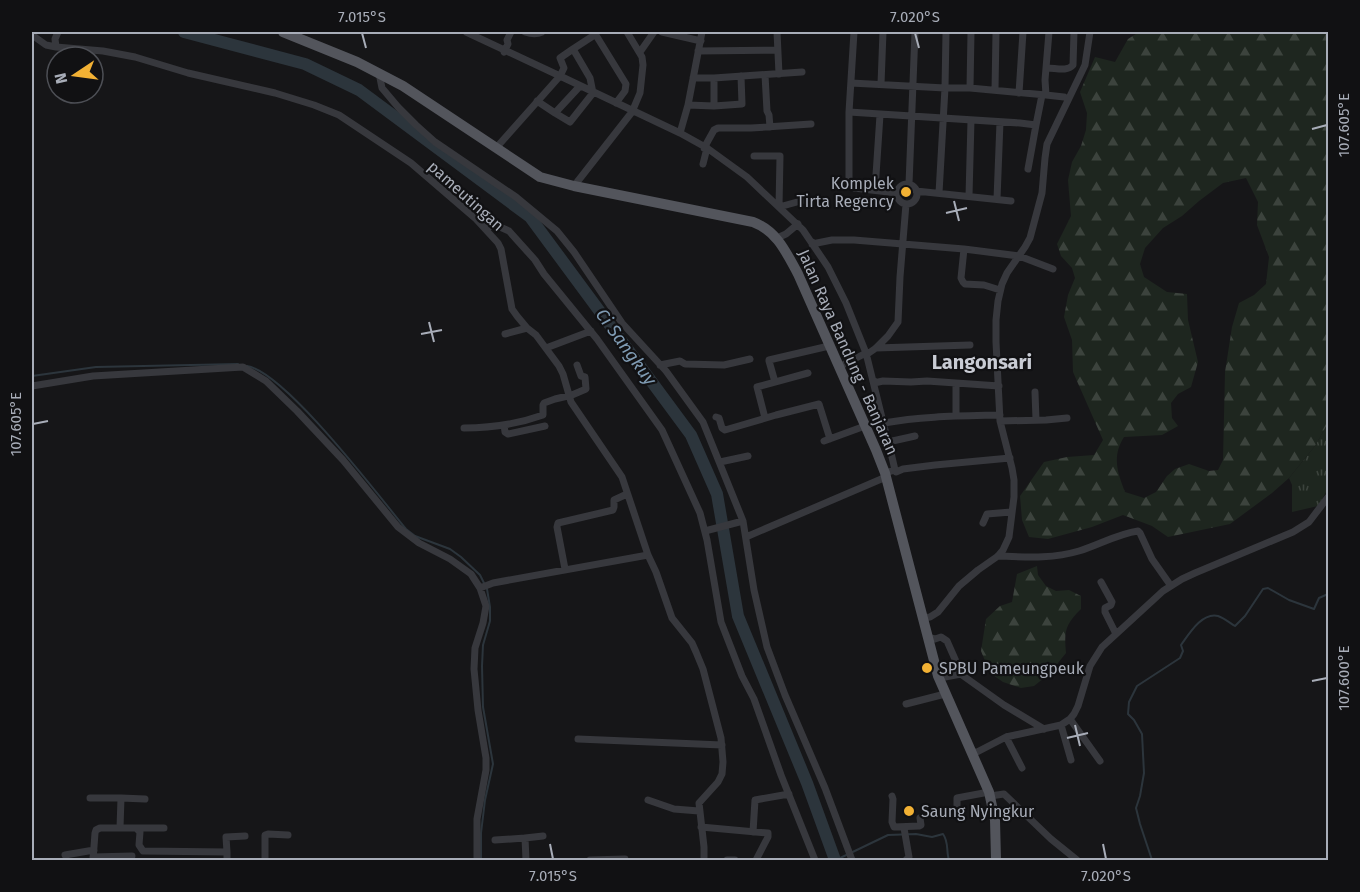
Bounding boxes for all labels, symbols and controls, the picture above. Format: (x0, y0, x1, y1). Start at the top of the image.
text: 7.015°S (338, 8, 386, 26)
text: 7.020°S (890, 8, 940, 26)
north arrow (45, 45, 105, 105)
text: N (50, 71, 71, 86)
text: 107.605°E (1335, 93, 1353, 157)
street label: pameutingan (424, 157, 508, 235)
place label: Komplek Tirta Regency (797, 174, 895, 211)
marker: Komplek Tirta Regency (899, 185, 913, 199)
street label: Jalan Raya Bandung - Banjaran (794, 246, 902, 458)
water label: Ci Sangkuy (591, 304, 662, 391)
district label: Langonsari (932, 350, 1032, 374)
text: 107.605°E (7, 392, 25, 456)
text: 107.600°E (1335, 645, 1353, 711)
place label: SPBU Pameungpeuk (939, 659, 1085, 678)
marker: SPBU Pameungpeuk (920, 661, 934, 675)
place label: Saung Nyingkur (921, 802, 1035, 821)
marker: Saung Nyingkur (902, 804, 916, 818)
text: 7.015°S (529, 867, 577, 885)
text: 7.020°S (1081, 867, 1131, 885)

